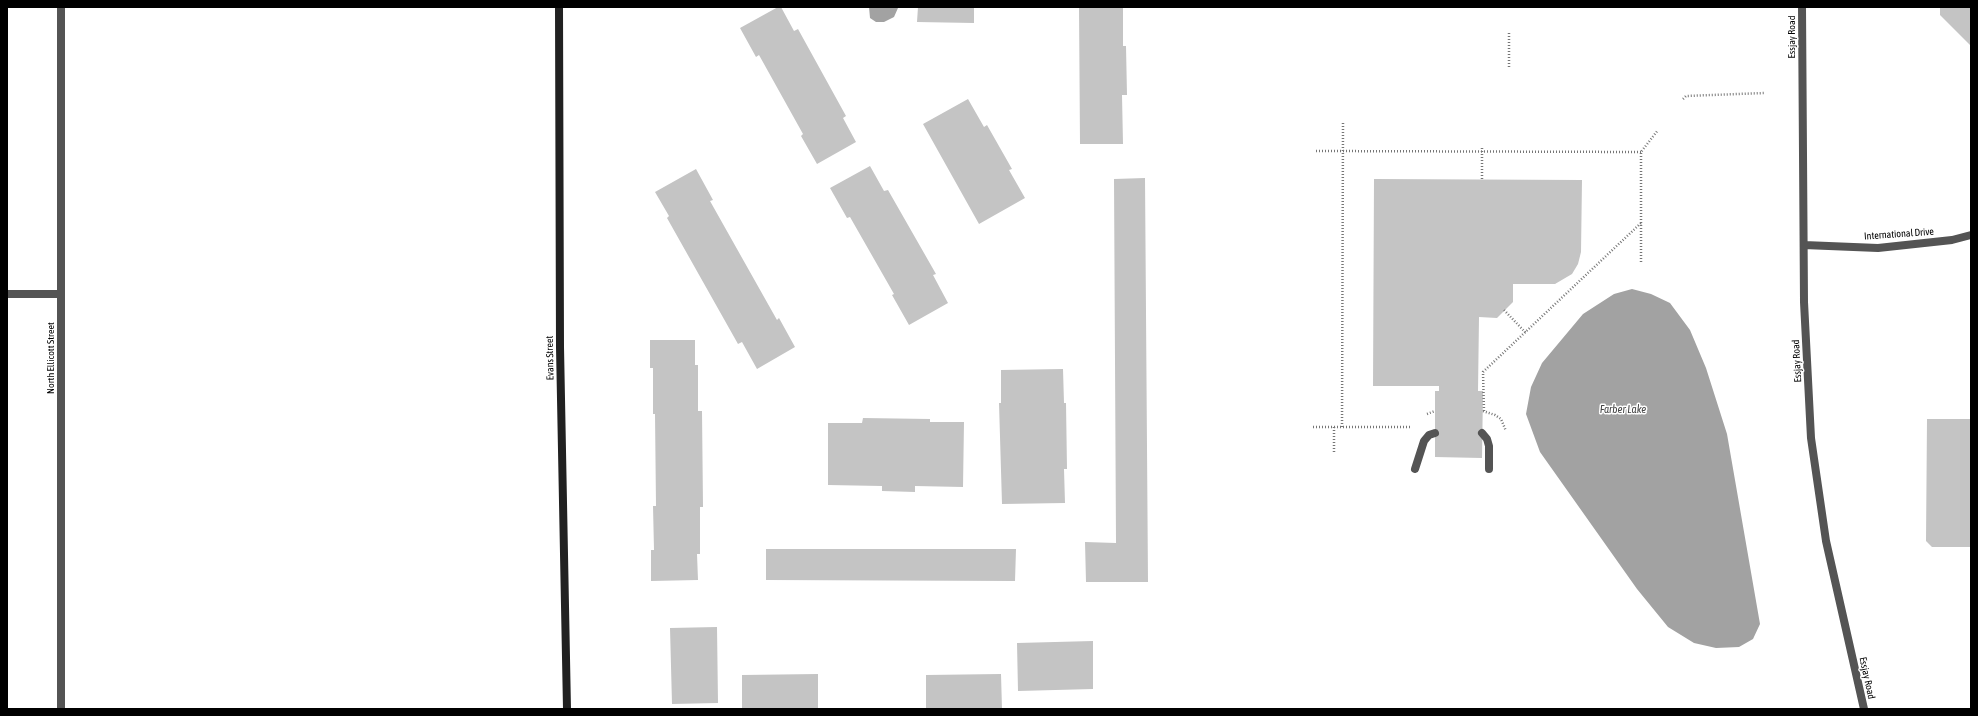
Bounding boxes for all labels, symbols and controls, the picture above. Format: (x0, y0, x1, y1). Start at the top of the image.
street label: Essjay Road (1786, 16, 1798, 58)
street label: International Drive (1864, 226, 1934, 242)
street label: North Ellicott Street (45, 322, 57, 394)
street label: Evans Street (544, 336, 556, 380)
street label: Essjay Road (1790, 339, 1804, 383)
water label: Farber Lake (1600, 403, 1646, 417)
street label: Essjay Road (1857, 656, 1877, 700)

